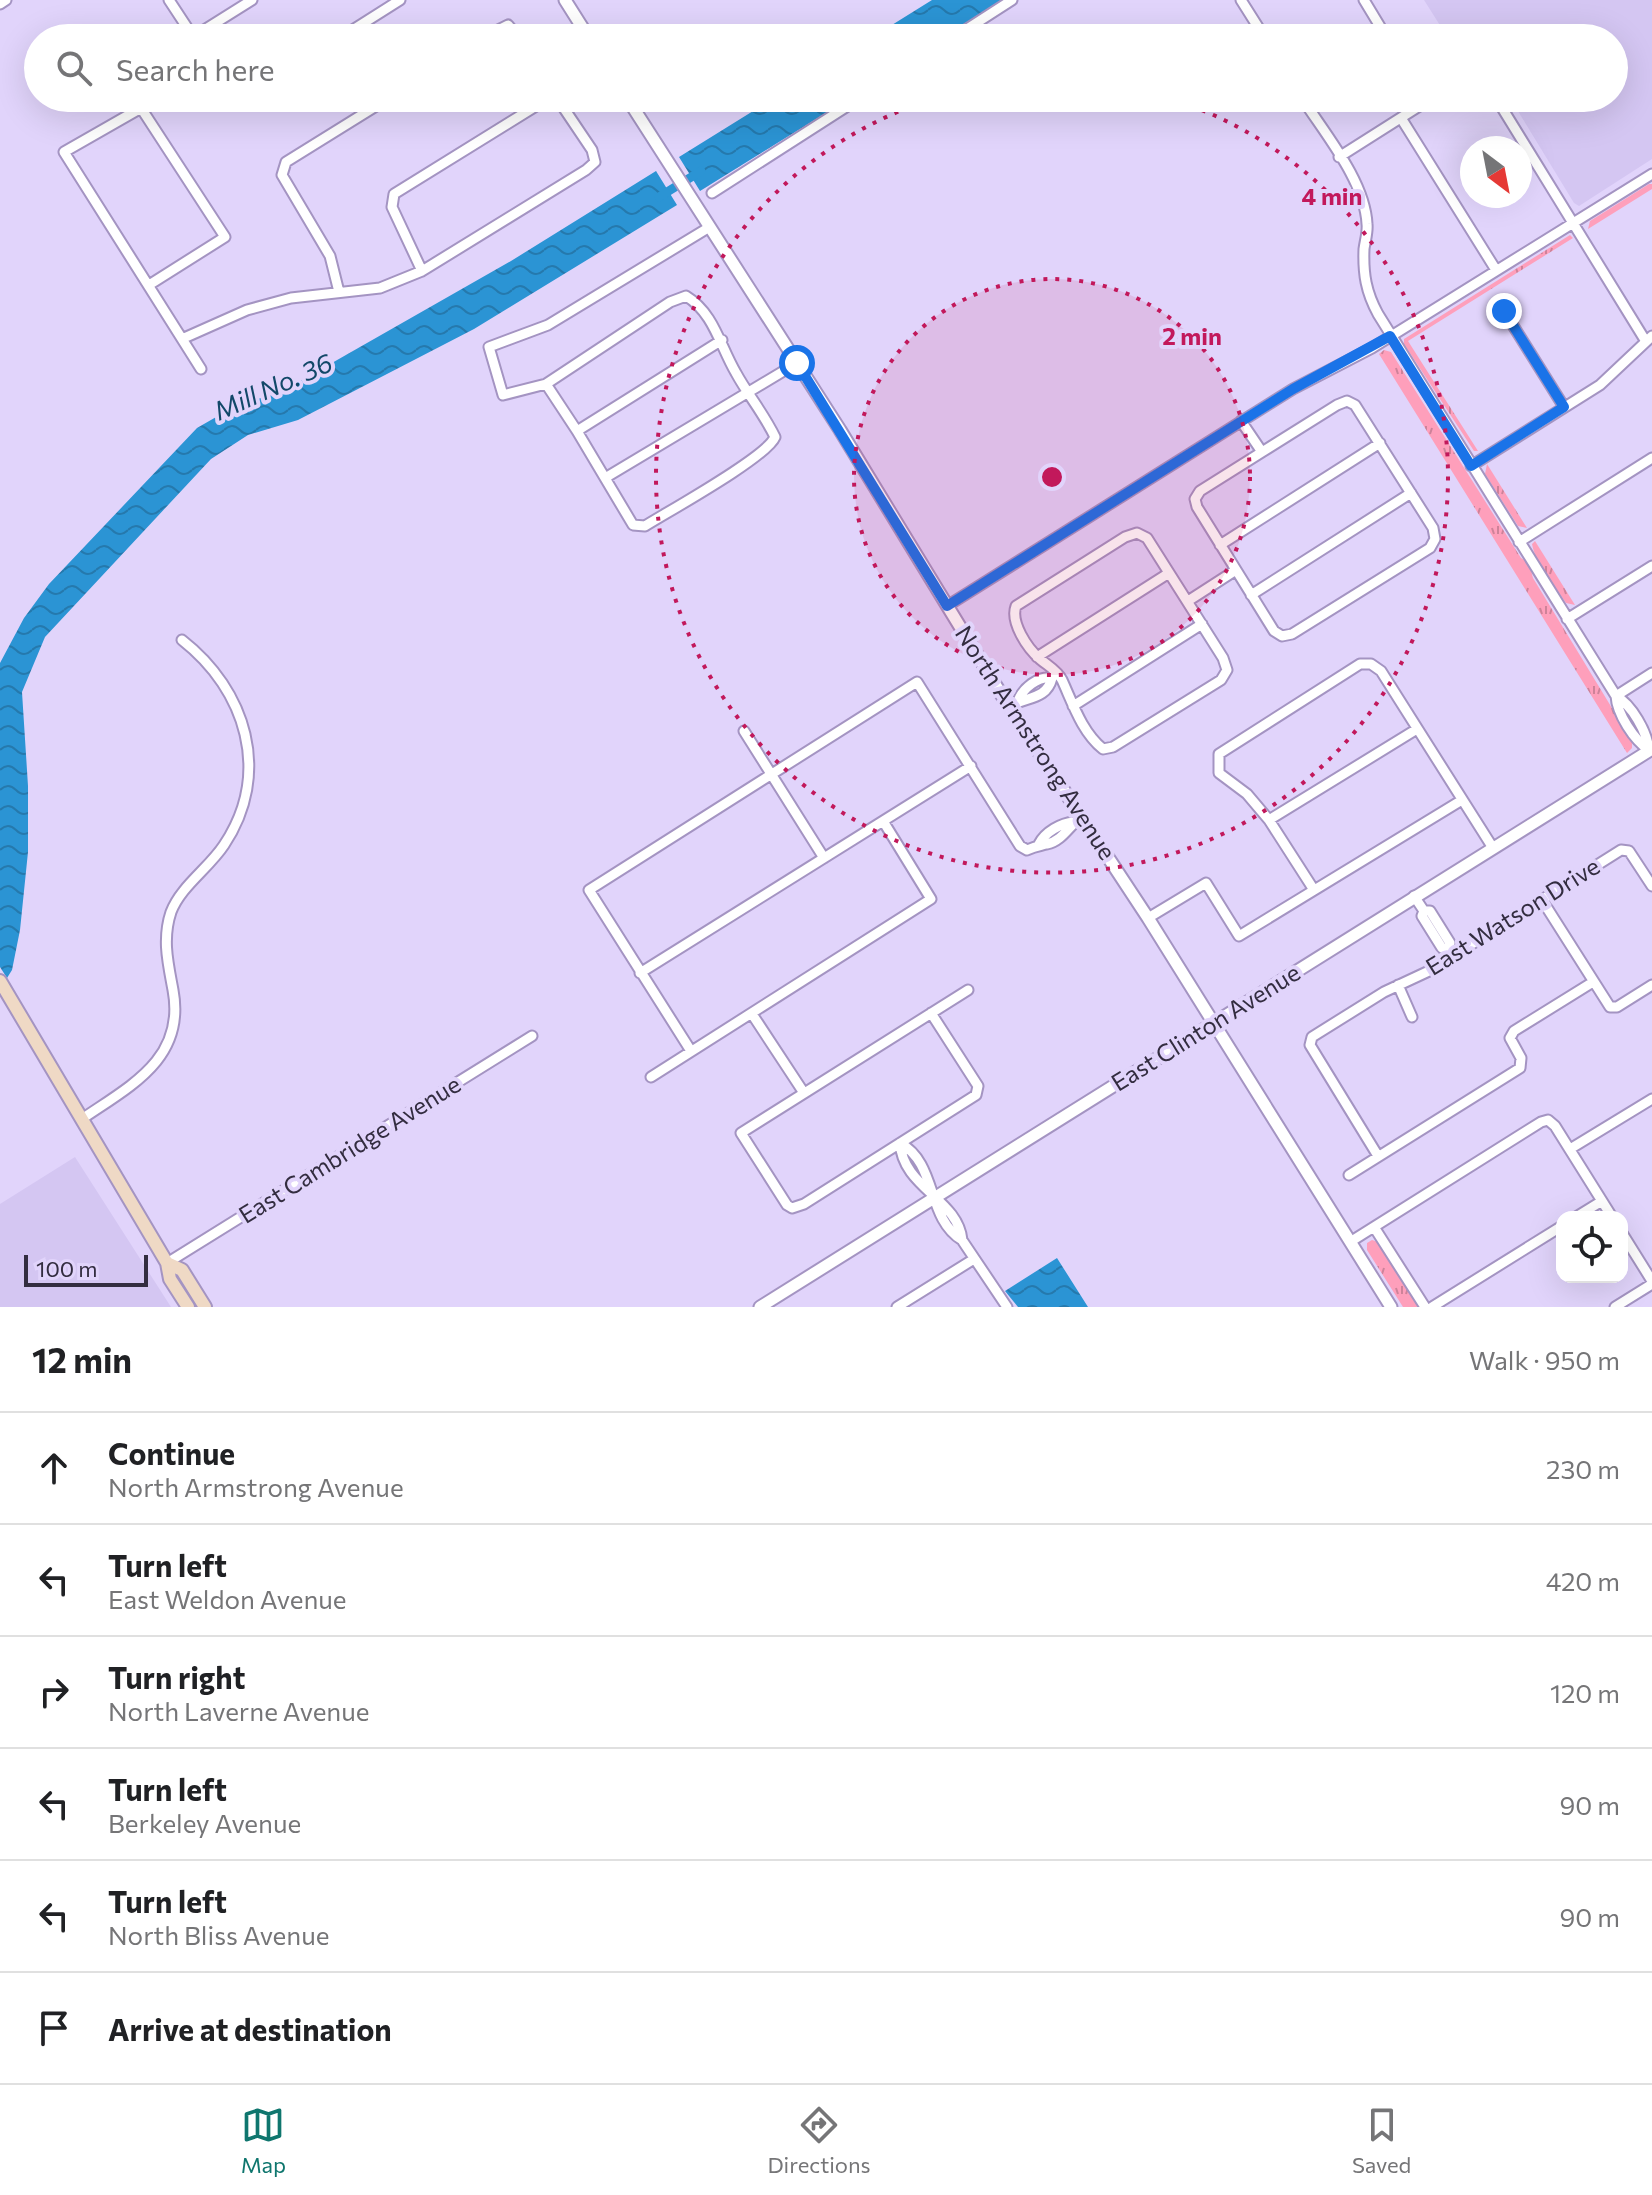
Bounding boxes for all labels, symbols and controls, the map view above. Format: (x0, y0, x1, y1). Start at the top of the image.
search box (24, 24, 1628, 112)
icon: search (52, 46, 96, 90)
text: Search here (116, 50, 275, 87)
north arrow (1460, 136, 1532, 208)
text: 4 min (1302, 181, 1362, 210)
route end (1486, 293, 1522, 329)
text: 2 min (1162, 321, 1222, 350)
route start (779, 345, 815, 381)
water label: Mill No. 36 (208, 346, 337, 426)
centre of rings (1038, 463, 1066, 491)
street label: North Armstrong Avenue (950, 620, 1123, 865)
street label: East Watson Drive (1420, 851, 1604, 981)
street label: East Clinton Avenue (1106, 957, 1305, 1096)
street label: East Cambridge Avenue (233, 1069, 465, 1229)
map controls (1556, 1211, 1628, 1283)
button: locate (1556, 1211, 1628, 1283)
scale bar (24, 1251, 148, 1287)
text: 100 m (36, 1255, 98, 1282)
text: 12 min (32, 1338, 132, 1380)
text: Walk · 950 m (1469, 1344, 1620, 1375)
text: Continue (108, 1434, 235, 1471)
icon: ahead (32, 1446, 76, 1490)
text: 230 m (1546, 1453, 1620, 1484)
text: North Armstrong Avenue (108, 1471, 404, 1502)
text: Turn left (108, 1546, 227, 1583)
icon: left (32, 1558, 76, 1602)
text: 420 m (1546, 1565, 1620, 1596)
text: East Weldon Avenue (108, 1583, 347, 1614)
text: Turn right (108, 1658, 245, 1695)
icon: right (32, 1670, 76, 1714)
text: 120 m (1550, 1677, 1620, 1708)
text: North Laverne Avenue (108, 1695, 370, 1726)
text: Turn left (108, 1770, 227, 1807)
icon: left (32, 1782, 76, 1826)
text: 90 m (1560, 1789, 1620, 1820)
text: Berkeley Avenue (108, 1807, 301, 1838)
text: Turn left (108, 1882, 227, 1919)
icon: left (32, 1894, 76, 1938)
text: 90 m (1560, 1901, 1620, 1932)
text: North Bliss Avenue (108, 1919, 329, 1950)
icon: arrive (32, 2006, 76, 2050)
text: Arrive at destination (108, 2010, 392, 2047)
tab: Map (241, 2103, 286, 2178)
tab: Directions (767, 2103, 871, 2178)
tab: Saved (1352, 2103, 1411, 2178)

